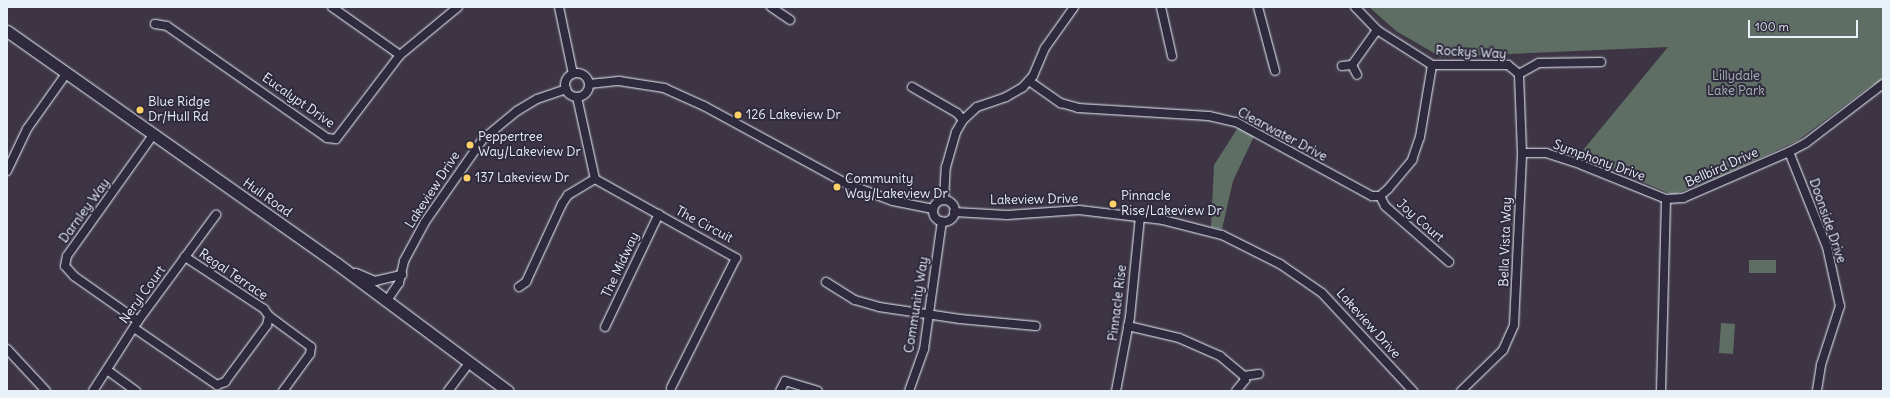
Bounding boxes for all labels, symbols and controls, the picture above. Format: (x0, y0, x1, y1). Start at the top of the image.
scale bar (1750, 12, 1860, 38)
text: 100 m (1755, 19, 1789, 34)
street label: Rockys Way (1435, 43, 1507, 63)
park label: Lillydale Lake Park (1707, 69, 1765, 100)
street label: Eucalypt Drive (259, 70, 337, 132)
place label: Blue Ridge Dr/Hull Rd (148, 95, 210, 126)
marker: Blue Ridge Dr/Hull Rd (135, 105, 145, 115)
street label: Clearwater Drive (1235, 105, 1329, 165)
place label: 126 Lakeview Dr (746, 107, 841, 123)
marker: 126 Lakeview Dr (733, 110, 743, 120)
place label: Peppertree Way/Lakeview Dr (478, 130, 581, 161)
street label: Symphony Drive (1551, 137, 1647, 185)
marker: Peppertree Way/Lakeview Dr (465, 140, 475, 150)
street label: Bellbird Drive (1683, 145, 1761, 191)
street label: Lakeview Drive (402, 149, 464, 231)
place label: 137 Lakeview Dr (475, 170, 569, 186)
place label: Community Way/Lakeview Dr (845, 172, 948, 203)
marker: 137 Lakeview Dr (462, 173, 472, 183)
street label: Hull Road (239, 175, 295, 221)
street label: Darnley Way (56, 176, 114, 246)
street label: Doonside Drive (1805, 177, 1849, 265)
marker: Community Way/Lakeview Dr (832, 182, 842, 192)
place label: Pinnacle Rise/Lakeview Dr (1121, 189, 1222, 220)
street label: Lakeview Drive (990, 191, 1078, 209)
street label: Joy Court (1393, 196, 1447, 246)
street label: Bella Vista Way (1497, 197, 1515, 287)
marker: Pinnacle Rise/Lakeview Dr (1108, 199, 1118, 209)
street label: The Circuit (673, 203, 735, 247)
street label: The Midway (599, 230, 643, 300)
street label: Regal Terrace (196, 246, 270, 304)
street label: Community Way (902, 256, 932, 354)
street label: Neryl Court (117, 263, 169, 327)
street label: Pinnacle Rise (1106, 264, 1130, 342)
street label: Lakeview Drive (1333, 286, 1403, 362)

